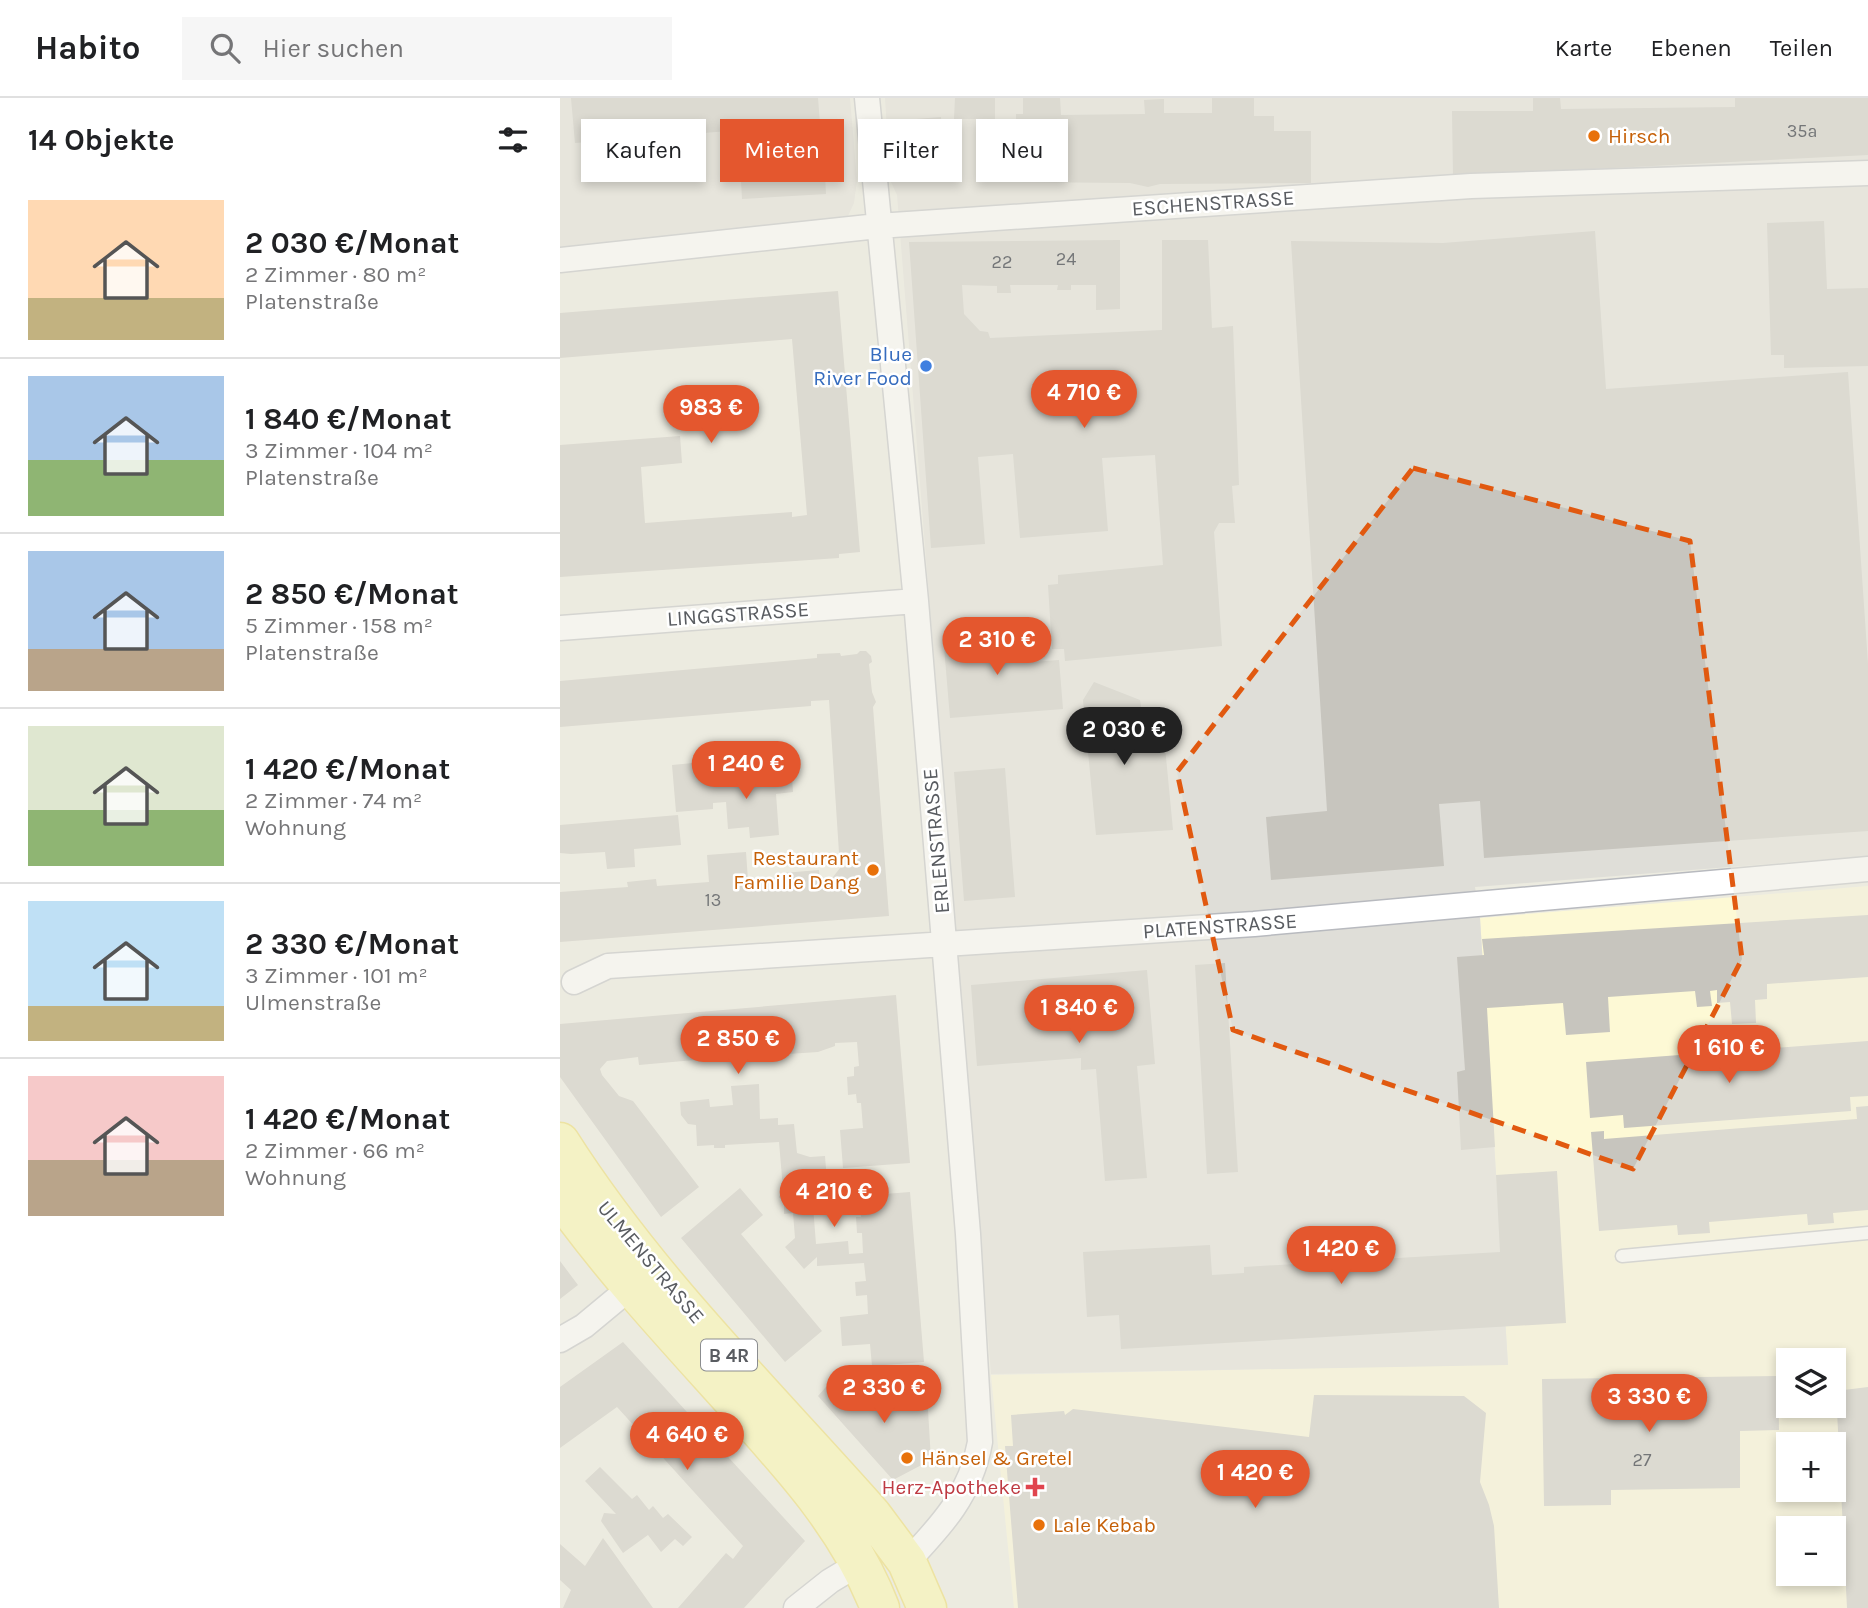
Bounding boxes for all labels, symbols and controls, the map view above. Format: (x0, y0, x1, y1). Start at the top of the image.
search box (182, 17, 672, 80)
text: Habito (35, 29, 140, 67)
icon: search (206, 29, 244, 67)
text: Hier suchen (262, 33, 404, 64)
text: Karte (1555, 34, 1612, 62)
text: Ebenen (1650, 34, 1732, 62)
text: Teilen (1770, 34, 1833, 62)
chip: Kaufen (581, 119, 706, 182)
chip: Mieten (720, 119, 844, 182)
chip: Filter (858, 119, 962, 182)
chip: Neu (976, 119, 1068, 182)
house number: 35a (1787, 120, 1817, 142)
icon: filters (494, 121, 532, 159)
text: 14 Objekte (28, 122, 174, 158)
place label: Hirsch (1608, 124, 1670, 148)
marker: Hirsch (1586, 128, 1602, 144)
street label: ESCHENSTRASSE (1131, 185, 1295, 221)
text: 2 030 €/Monat (245, 225, 459, 261)
icon: home (84, 228, 168, 312)
house number: 24 (1056, 248, 1076, 270)
house number: 22 (992, 251, 1012, 273)
text: 2 Zimmer · 80 m² (245, 261, 426, 288)
text: Platenstraße (245, 288, 379, 315)
place label: Blue River Food (813, 342, 912, 390)
marker: Blue River Food (918, 358, 934, 374)
pin: 4 710 € (1019, 370, 1149, 430)
text: 4 710 € (1047, 379, 1121, 406)
pin: 983 € (662, 386, 760, 445)
text: 983 € (679, 394, 743, 421)
text: 1 840 €/Monat (245, 401, 452, 437)
icon: home (84, 404, 168, 488)
text: 3 Zimmer · 104 m² (245, 437, 433, 464)
text: Platenstraße (245, 464, 379, 491)
text: 2 850 €/Monat (245, 576, 459, 612)
icon: home (84, 579, 168, 663)
street label: LINGGSTRASSE (666, 597, 810, 631)
text: 5 Zimmer · 158 m² (245, 612, 433, 639)
pin: 2 310 € (932, 618, 1062, 677)
text: 2 310 € (958, 626, 1036, 653)
text: Platenstraße (245, 639, 379, 666)
pin: 2 030 € (1059, 708, 1189, 767)
text: 2 030 € (1082, 716, 1166, 743)
pin: 1 240 € (681, 742, 811, 801)
text: 1 240 € (708, 750, 784, 777)
text: 1 420 €/Monat (245, 751, 450, 787)
icon: home (84, 754, 168, 838)
street label: ERLENSTRASSE (918, 767, 954, 915)
text: 2 Zimmer · 74 m² (245, 787, 422, 814)
text: Wohnung (245, 814, 346, 841)
place label: Restaurant Familie Dang (733, 846, 859, 894)
marker: Restaurant Familie Dang (865, 862, 881, 878)
house number: 13 (705, 889, 721, 911)
street label: PLATENSTRASSE (1142, 909, 1298, 943)
text: 2 330 €/Monat (245, 926, 459, 962)
icon: home (84, 929, 168, 1013)
text: 3 Zimmer · 101 m² (245, 962, 428, 989)
pin: 1 840 € (1014, 986, 1144, 1045)
text: Ulmenstraße (245, 989, 381, 1016)
text: 1 840 € (1040, 994, 1118, 1021)
pin: 2 850 € (673, 1016, 803, 1076)
text: 2 850 € (697, 1025, 779, 1052)
pin: 1 610 € (1664, 1026, 1794, 1085)
text: 1 610 € (1693, 1034, 1765, 1061)
text: 1 420 €/Monat (245, 1101, 450, 1137)
icon: home (84, 1104, 168, 1188)
text: 2 Zimmer · 66 m² (245, 1137, 425, 1164)
text: Wohnung (245, 1164, 346, 1191)
pin: 4 210 € (769, 1170, 899, 1229)
text: 4 210 € (796, 1178, 872, 1205)
street label: ULMENSTRASSE (593, 1196, 709, 1328)
pin: 1 420 € (1276, 1226, 1406, 1286)
text: 1 420 € (1303, 1235, 1379, 1262)
road number: B 4R (701, 1340, 757, 1371)
map controls (1776, 1348, 1846, 1586)
button: layers (1776, 1348, 1846, 1418)
pin: 2 330 € (819, 1366, 949, 1425)
text: 2 330 € (842, 1374, 926, 1401)
pin: 3 330 € (1584, 1374, 1714, 1434)
text: 3 330 € (1607, 1383, 1691, 1410)
pin: 4 640 € (622, 1412, 752, 1472)
text: 4 640 € (646, 1421, 728, 1448)
button: + (1776, 1432, 1846, 1502)
place label: Hänsel & Gretel (921, 1446, 1073, 1470)
house number: 27 (1633, 1449, 1652, 1471)
marker: Hänsel & Gretel (899, 1450, 915, 1466)
pin: 1 420 € (1190, 1450, 1320, 1510)
text: 1 420 € (1217, 1459, 1293, 1486)
place label: Herz-Apotheke (882, 1475, 1021, 1499)
marker: Herz-Apotheke (1027, 1479, 1043, 1495)
place label: Lale Kebab (1053, 1513, 1156, 1537)
button: − (1776, 1516, 1846, 1586)
marker: Lale Kebab (1031, 1517, 1047, 1533)

